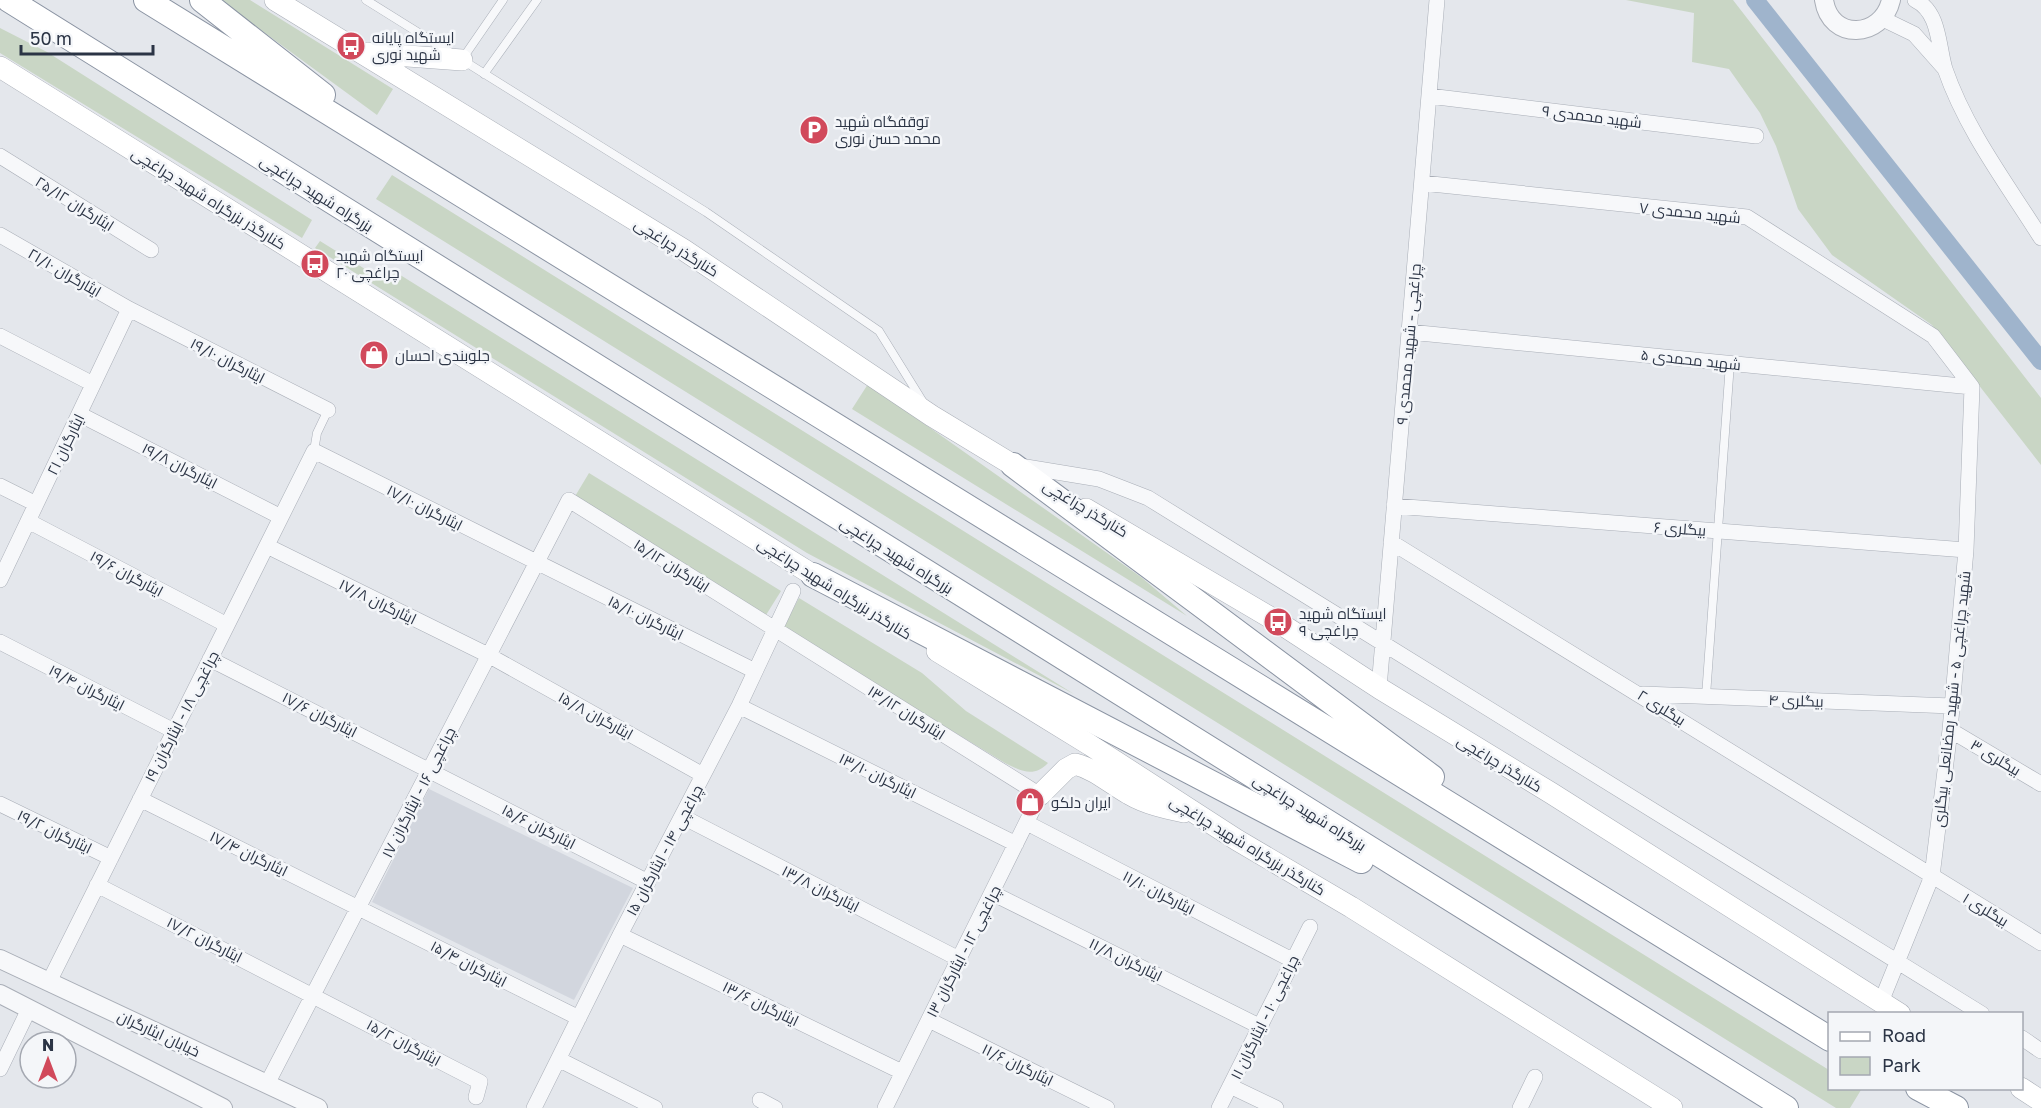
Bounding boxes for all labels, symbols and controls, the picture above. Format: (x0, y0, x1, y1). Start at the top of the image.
scale bar (21, 18, 153, 56)
text: 50 m (30, 27, 72, 49)
place label: ایستگاه پایانه شهید نوری (372, 28, 454, 65)
bus stop icon: ایستگاه پایانه شهید نوری (335, 30, 367, 62)
street label: شهید محمدی ۹ (1541, 101, 1643, 133)
place label: توقفگاه شهید محمد حسن نوری (835, 112, 941, 149)
parking icon: توقفگاه شهید محمد حسن نوری (798, 114, 830, 146)
street label: کنارگذر بزرگراه شهید چراغچی (128, 143, 289, 255)
street label: بزرگراه شهید چراغچی (256, 151, 377, 237)
street label: ایثارگران ۲۵/۱۲ (31, 172, 118, 236)
street label: شهید محمدی ۷ (1638, 198, 1742, 228)
street label: کنارگذر چراغچی (630, 214, 722, 282)
street label: ایثارگران ۲۱/۱۰ (24, 244, 105, 302)
place label: ایستگاه شهید چراغچی ۲۰ (336, 246, 424, 283)
bus stop icon: ایستگاه شهید چراغچی ۲۰ (299, 248, 331, 280)
street label: ۹ چراغچی - شهید محمدی (1392, 263, 1426, 425)
street label: ایثارگران ۱۹/۱۰ (187, 334, 268, 388)
shop icon: جلوبندی احسان (358, 339, 390, 371)
street label: شهید محمدی ۵ (1640, 345, 1742, 375)
place label: جلوبندی احسان (395, 346, 490, 366)
street label: ایثارگران ۲۱ (42, 410, 89, 478)
street label: ایثارگران ۱۹/۸ (138, 438, 221, 493)
street label: کنارگذر چراغچی (1039, 476, 1132, 542)
street label: ایثارگران ۱۷/۱۰ (383, 480, 466, 536)
street label: بزرگراه شهید چراغچی (836, 513, 957, 599)
street label: بیگلری ۶ (1653, 517, 1707, 541)
street label: کنارگذر بزرگراه شهید چراغچی (754, 533, 915, 645)
street label: ایثارگران ۱۵/۱۲ (630, 535, 713, 597)
street label: ایثارگران ۱۹/۶ (87, 546, 167, 601)
street label: شهید چراغچی ۵ - شهید رمضانعلی بیگلری (1929, 570, 1975, 828)
street label: ایثارگران ۱۷/۸ (336, 575, 420, 629)
street label: ایثارگران ۱۵/۱۰ (604, 591, 687, 645)
place label: ایستگاه شهید چراغچی ۹ (1299, 604, 1387, 641)
bus stop icon: ایستگاه شهید چراغچی ۹ (1262, 606, 1294, 638)
street label: چراغچی ۱۸ - ایثارگران ۱۹ (140, 647, 224, 785)
street label: ایثارگران ۱۹/۴ (45, 660, 128, 716)
street label: ایثارگران ۱۳/۱۲ (864, 681, 949, 745)
street label: بیگلری ۲ (1634, 685, 1689, 730)
street label: ایثارگران ۱۷/۶ (279, 687, 360, 742)
street label: ایثارگران ۱۵/۸ (555, 687, 636, 745)
street label: بیگلری ۴ (1768, 690, 1824, 712)
street label: چراغچی ۱۶ - ایثارگران ۱۷ (377, 724, 460, 861)
street label: کنارگذر چراغچی (1453, 731, 1546, 797)
street label: بیگلری ۳ (1967, 735, 2024, 781)
street label: ایثارگران ۱۳/۱۰ (836, 749, 920, 803)
street label: بزرگراه شهید چراغچی (1249, 770, 1370, 856)
street label: چراغچی ۱۴ - ایثارگران ۱۵ (622, 781, 708, 919)
shop icon: ایران دلکو (1014, 786, 1046, 818)
street label: کنارگذر بزرگراه شهید چراغچی (1166, 791, 1329, 900)
place label: ایران دلکو (1051, 793, 1111, 813)
street label: ایثارگران ۱۵/۶ (498, 800, 579, 854)
street label: ایثارگران ۱۹/۲ (14, 805, 95, 859)
street label: ایثارگران ۱۷/۴ (206, 826, 291, 881)
street label: ایثارگران ۱۳/۸ (778, 861, 863, 917)
street label: ایثارگران ۱۱/۱۰ (1119, 866, 1198, 920)
street label: چراغچی ۱۲ - ایثارگران ۱۳ (922, 882, 1006, 1021)
street label: بیگلری ۱ (1959, 888, 2012, 931)
street label: ایثارگران ۱۷/۲ (163, 912, 246, 967)
street label: ایثارگران ۱۱/۸ (1086, 934, 1165, 986)
street label: ایثارگران ۱۵/۴ (427, 936, 510, 992)
street label: چراغچی ۱۰ - ایثارگران ۱۱ (1226, 952, 1304, 1083)
street label: ایثارگران ۱۳/۶ (719, 977, 802, 1031)
street label: خیابان ایثارگران (114, 1006, 203, 1062)
legend (1828, 1012, 2023, 1090)
street label: ایثارگران ۱۵/۲ (363, 1015, 444, 1071)
text: Road (1882, 1024, 1926, 1046)
north arrow (18, 1030, 78, 1090)
text: N (42, 1035, 54, 1055)
street label: ایثارگران ۱۱/۶ (979, 1039, 1056, 1091)
text: Park (1882, 1054, 1921, 1076)

